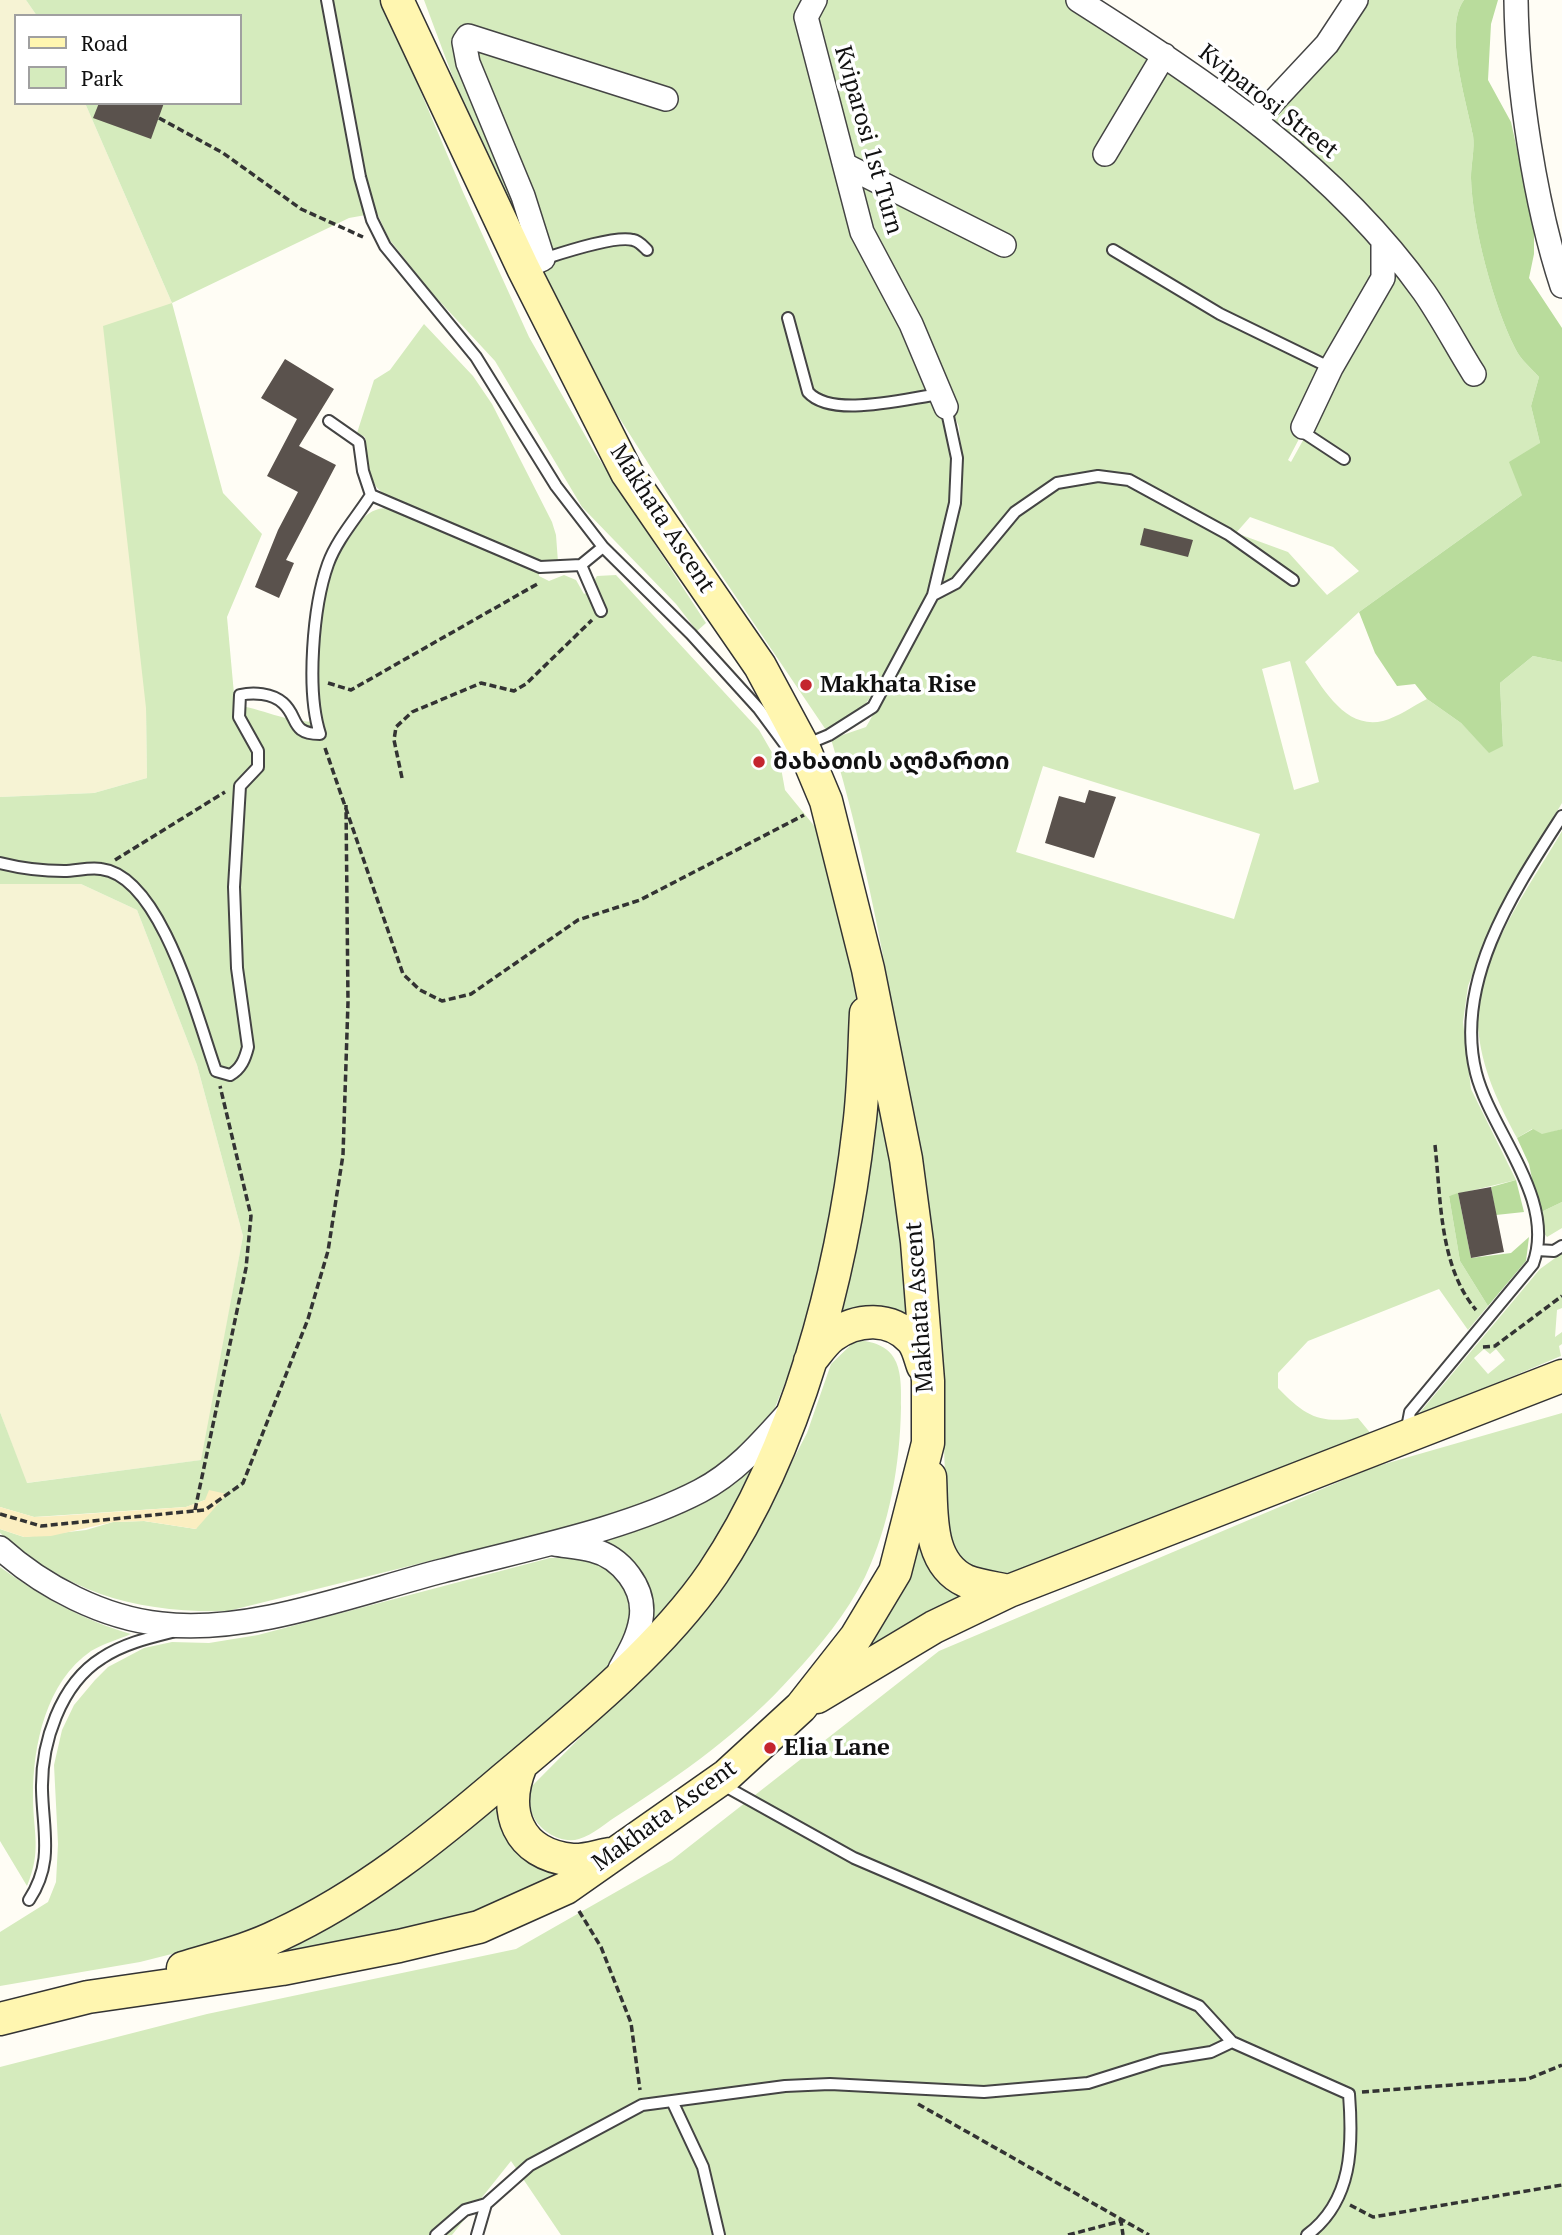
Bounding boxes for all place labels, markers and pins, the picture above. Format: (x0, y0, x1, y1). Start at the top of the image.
place label: Makhata Rise (820, 671, 976, 699)
marker: Makhata Rise (798, 677, 814, 693)
place label: მახათის აღმართი (773, 748, 1010, 776)
marker: მახათის აღმართი (751, 754, 767, 770)
place label: Elia Lane (784, 1734, 890, 1762)
marker: Elia Lane (762, 1740, 778, 1756)

